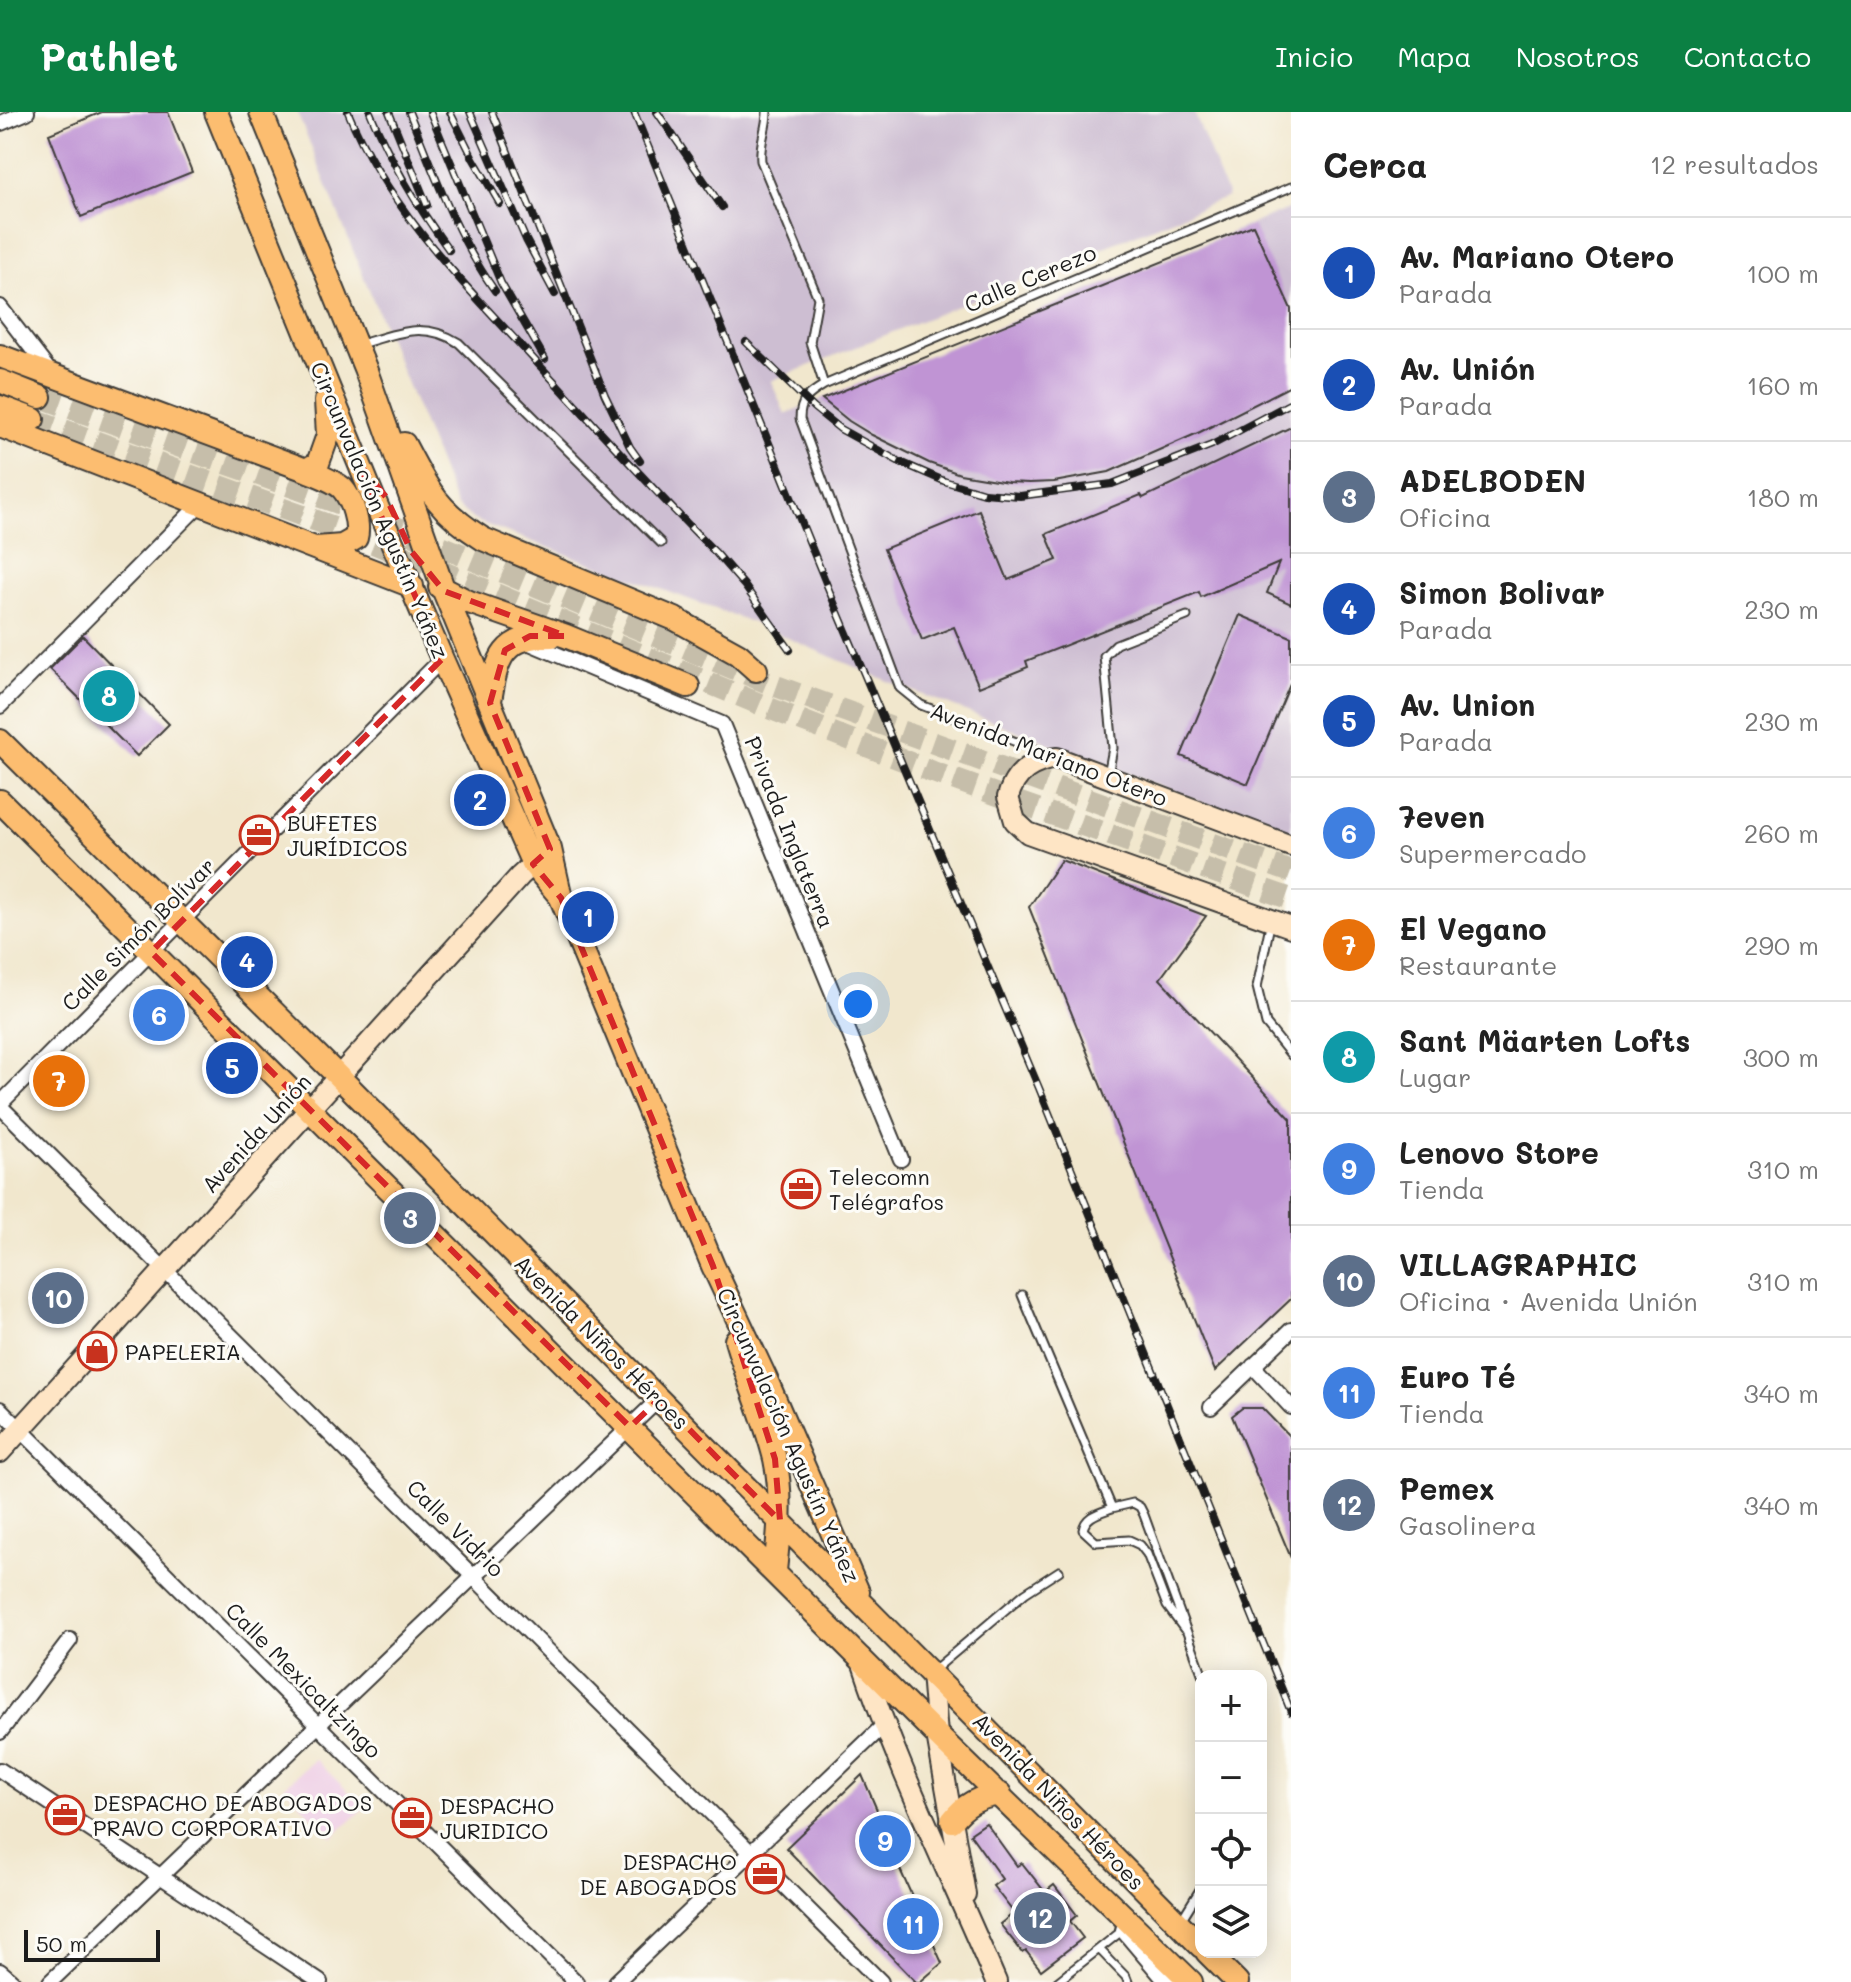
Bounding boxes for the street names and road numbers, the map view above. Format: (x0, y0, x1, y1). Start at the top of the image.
street label: Calle Cerezo (960, 237, 1100, 319)
street label: Circunvalación Agustín Yáñez (304, 357, 456, 663)
street label: Avenida Mariano Otero (926, 695, 1172, 813)
street label: Privada Inglaterra (738, 732, 842, 932)
street label: Calle Simón Bolívar (55, 851, 221, 1017)
street label: Avenida Unión (195, 1067, 317, 1199)
street label: Avenida Niños Héroes (508, 1248, 696, 1436)
street label: Circunvalación Agustín Yáñez (711, 1283, 867, 1587)
street label: Calle Vidrio (401, 1473, 511, 1583)
street label: Calle Mexicaltzingo (220, 1596, 388, 1764)
street label: Avenida Niños Héroes (967, 1706, 1151, 1896)

